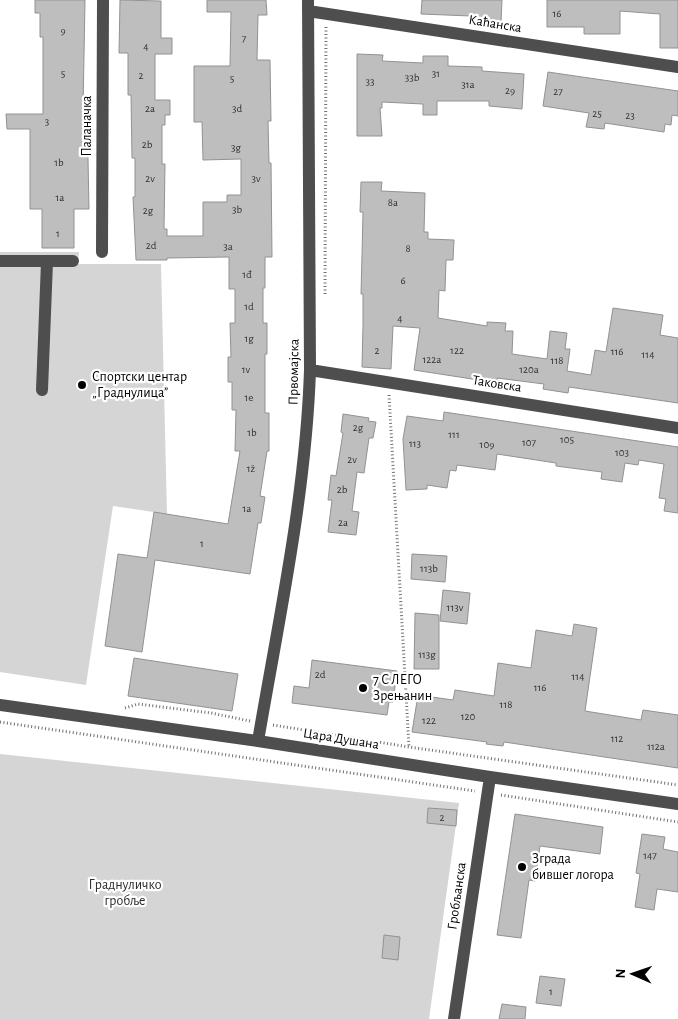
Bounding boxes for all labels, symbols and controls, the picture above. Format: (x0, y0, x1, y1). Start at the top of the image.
house number: 16 (553, 8, 561, 19)
street label: Каћанска (467, 13, 523, 35)
house number: 9 (60, 25, 66, 36)
house number: 7 (242, 33, 247, 44)
house number: 4 (143, 41, 149, 52)
house number: 5 (61, 68, 66, 79)
house number: 31 (432, 68, 440, 79)
house number: 2 (138, 70, 144, 81)
house number: 33b (405, 72, 420, 83)
house number: 5 (230, 73, 235, 84)
house number: 33 (365, 76, 375, 87)
house number: 31a (461, 79, 475, 90)
house number: 29 (505, 85, 515, 96)
house number: 27 (553, 86, 563, 97)
street label: Паланачка (80, 95, 94, 156)
house number: 2a (145, 103, 155, 114)
house number: 3d (232, 103, 242, 114)
house number: 25 (592, 108, 602, 119)
house number: 23 (625, 110, 635, 121)
house number: 3 (45, 116, 50, 127)
house number: 2b (142, 139, 153, 150)
house number: 3g (231, 142, 242, 153)
house number: 1b (54, 157, 64, 168)
house number: 2v (145, 173, 155, 184)
house number: 3v (251, 173, 261, 184)
house number: 1a (56, 192, 64, 203)
house number: 8a (388, 197, 398, 208)
house number: 3b (232, 204, 242, 215)
house number: 2g (143, 205, 154, 216)
house number: 1 (56, 228, 60, 239)
house number: 2d (146, 240, 157, 251)
house number: 3a (223, 241, 233, 252)
house number: 8 (405, 243, 411, 254)
house number: 1đ (242, 269, 252, 280)
house number: 6 (400, 275, 406, 286)
house number: 1d (244, 301, 254, 312)
house number: 4 (397, 313, 403, 324)
house number: 1g (244, 333, 254, 344)
street label: Првомајска (286, 338, 302, 405)
house number: 2 (374, 345, 380, 356)
house number: 122 (450, 345, 464, 356)
house number: 116 (611, 346, 623, 357)
house number: 114 (642, 349, 654, 360)
house number: 122a (423, 354, 441, 365)
house number: 118 (551, 355, 563, 366)
house number: 1v (242, 364, 251, 375)
house number: 120a (519, 364, 539, 375)
place label: Спортски центар „Граднулица” (92, 370, 187, 400)
street label: Таковска (472, 373, 523, 395)
marker: Спортски центар „Граднулица” (76, 379, 88, 391)
house number: 1e (245, 392, 253, 403)
house number: 2g (353, 422, 364, 433)
house number: 1b (247, 427, 257, 438)
house number: 111 (448, 429, 460, 440)
house number: 105 (560, 434, 574, 445)
house number: 107 (522, 437, 536, 448)
house number: 113 (409, 438, 422, 449)
house number: 109 (480, 439, 494, 450)
house number: 103 (615, 447, 630, 458)
house number: 2v (347, 454, 357, 465)
house number: 1ž (247, 463, 256, 474)
house number: 2b (337, 484, 348, 495)
house number: 1a (243, 503, 251, 514)
house number: 2a (338, 517, 348, 528)
house number: 1 (200, 538, 204, 549)
house number: 113b (420, 563, 438, 574)
house number: 113v (447, 602, 464, 613)
house number: 113g (418, 649, 436, 660)
house number: 2d (315, 669, 326, 680)
house number: 114 (572, 671, 584, 682)
place label: 7 С ЛЕГО Зрењанин (373, 673, 432, 703)
marker: 7 С ЛЕГО Зрењанин (357, 682, 369, 694)
house number: 116 (534, 682, 546, 693)
house number: 118 (500, 699, 512, 710)
house number: 120 (461, 711, 475, 722)
house number: 122 (422, 715, 436, 726)
street label: Цара Душана (302, 726, 381, 752)
house number: 112 (611, 733, 623, 744)
house number: 112a (647, 741, 665, 752)
house number: 2 (439, 812, 445, 823)
house number: 147 (643, 850, 657, 861)
place label: Зграда бившег логора (532, 852, 615, 882)
street label: Гробљанска (445, 861, 469, 931)
marker: Зграда бившег логора (516, 861, 528, 873)
park label: Граднуличко гробље (89, 878, 162, 908)
north arrow (608, 949, 658, 999)
text: N (614, 968, 628, 979)
house number: 1 (549, 986, 553, 997)

